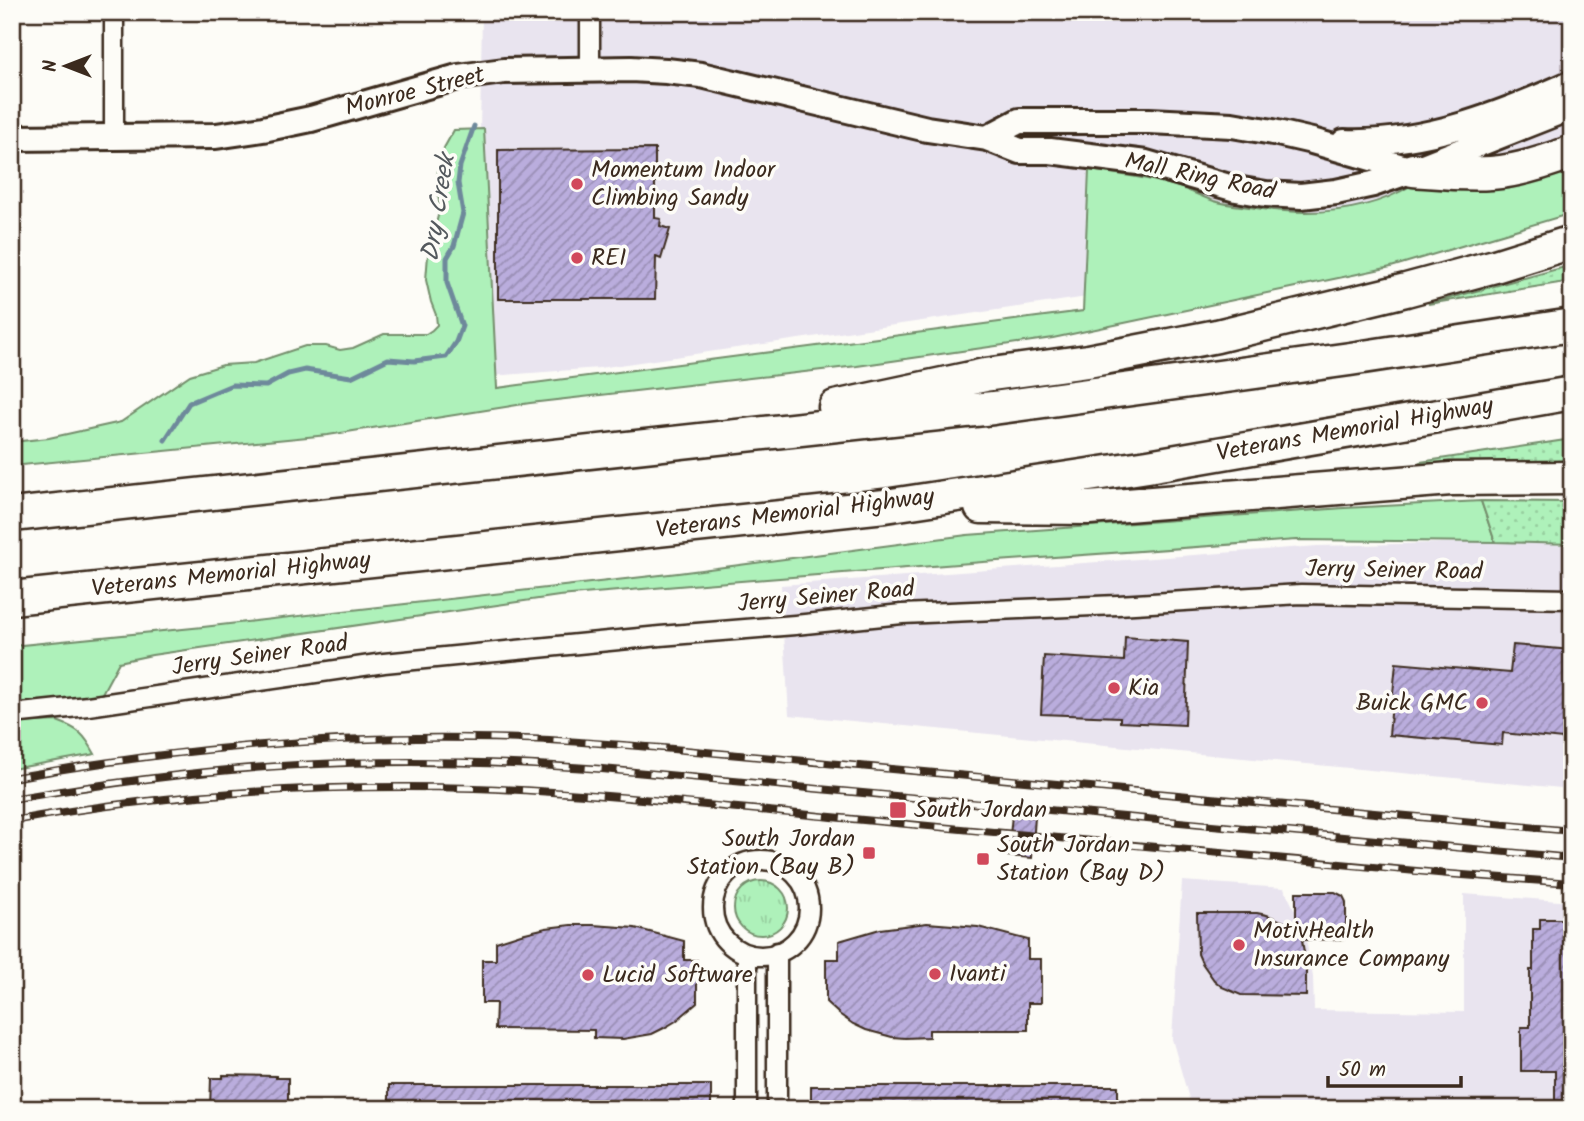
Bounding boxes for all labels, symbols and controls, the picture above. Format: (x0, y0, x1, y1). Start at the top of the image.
north arrow (32, 32, 102, 102)
street label: Monroe Street (341, 56, 490, 128)
text: N (36, 60, 66, 72)
street label: Mall Ring Road (1121, 142, 1280, 212)
water label: Dry Creek (410, 148, 469, 265)
place label: Momentum Indoor Climbing Sandy (591, 151, 777, 218)
marker: Momentum Indoor Climbing Sandy (569, 176, 585, 192)
place label: REI (591, 239, 627, 278)
marker: REI (569, 250, 585, 266)
street label: Veterans Memorial Highway (1214, 386, 1497, 474)
street label: Veterans Memorial Highway (653, 477, 937, 550)
street label: Veterans Memorial Highway (90, 541, 373, 609)
street label: Jerry Seiner Road (1305, 550, 1484, 592)
street label: Jerry Seiner Road (736, 570, 917, 624)
street label: Jerry Seiner Road (169, 624, 352, 688)
place label: Kia (1128, 669, 1159, 708)
marker: Kia (1106, 680, 1122, 696)
place label: Buick GMC (1356, 684, 1468, 723)
marker: Buick GMC (1474, 695, 1490, 711)
place label: South Jordan (914, 791, 1047, 830)
marker: South Jordan (888, 800, 908, 820)
place label: South Jordan Station (Bay B) (687, 820, 855, 887)
place label: South Jordan Station (Bay D) (997, 826, 1165, 893)
marker: South Jordan Station (Bay B) (861, 845, 877, 861)
marker: South Jordan Station (Bay D) (975, 851, 991, 867)
place label: MotivHealth Insurance Company (1253, 912, 1450, 979)
marker: MotivHealth Insurance Company (1231, 937, 1247, 953)
place label: Ivanti (949, 955, 1007, 994)
place label: Lucid Software (602, 956, 753, 995)
marker: Ivanti (927, 966, 943, 982)
marker: Lucid Software (580, 967, 596, 983)
scale bar (1328, 1044, 1462, 1088)
text: 50 m (1339, 1054, 1386, 1087)

